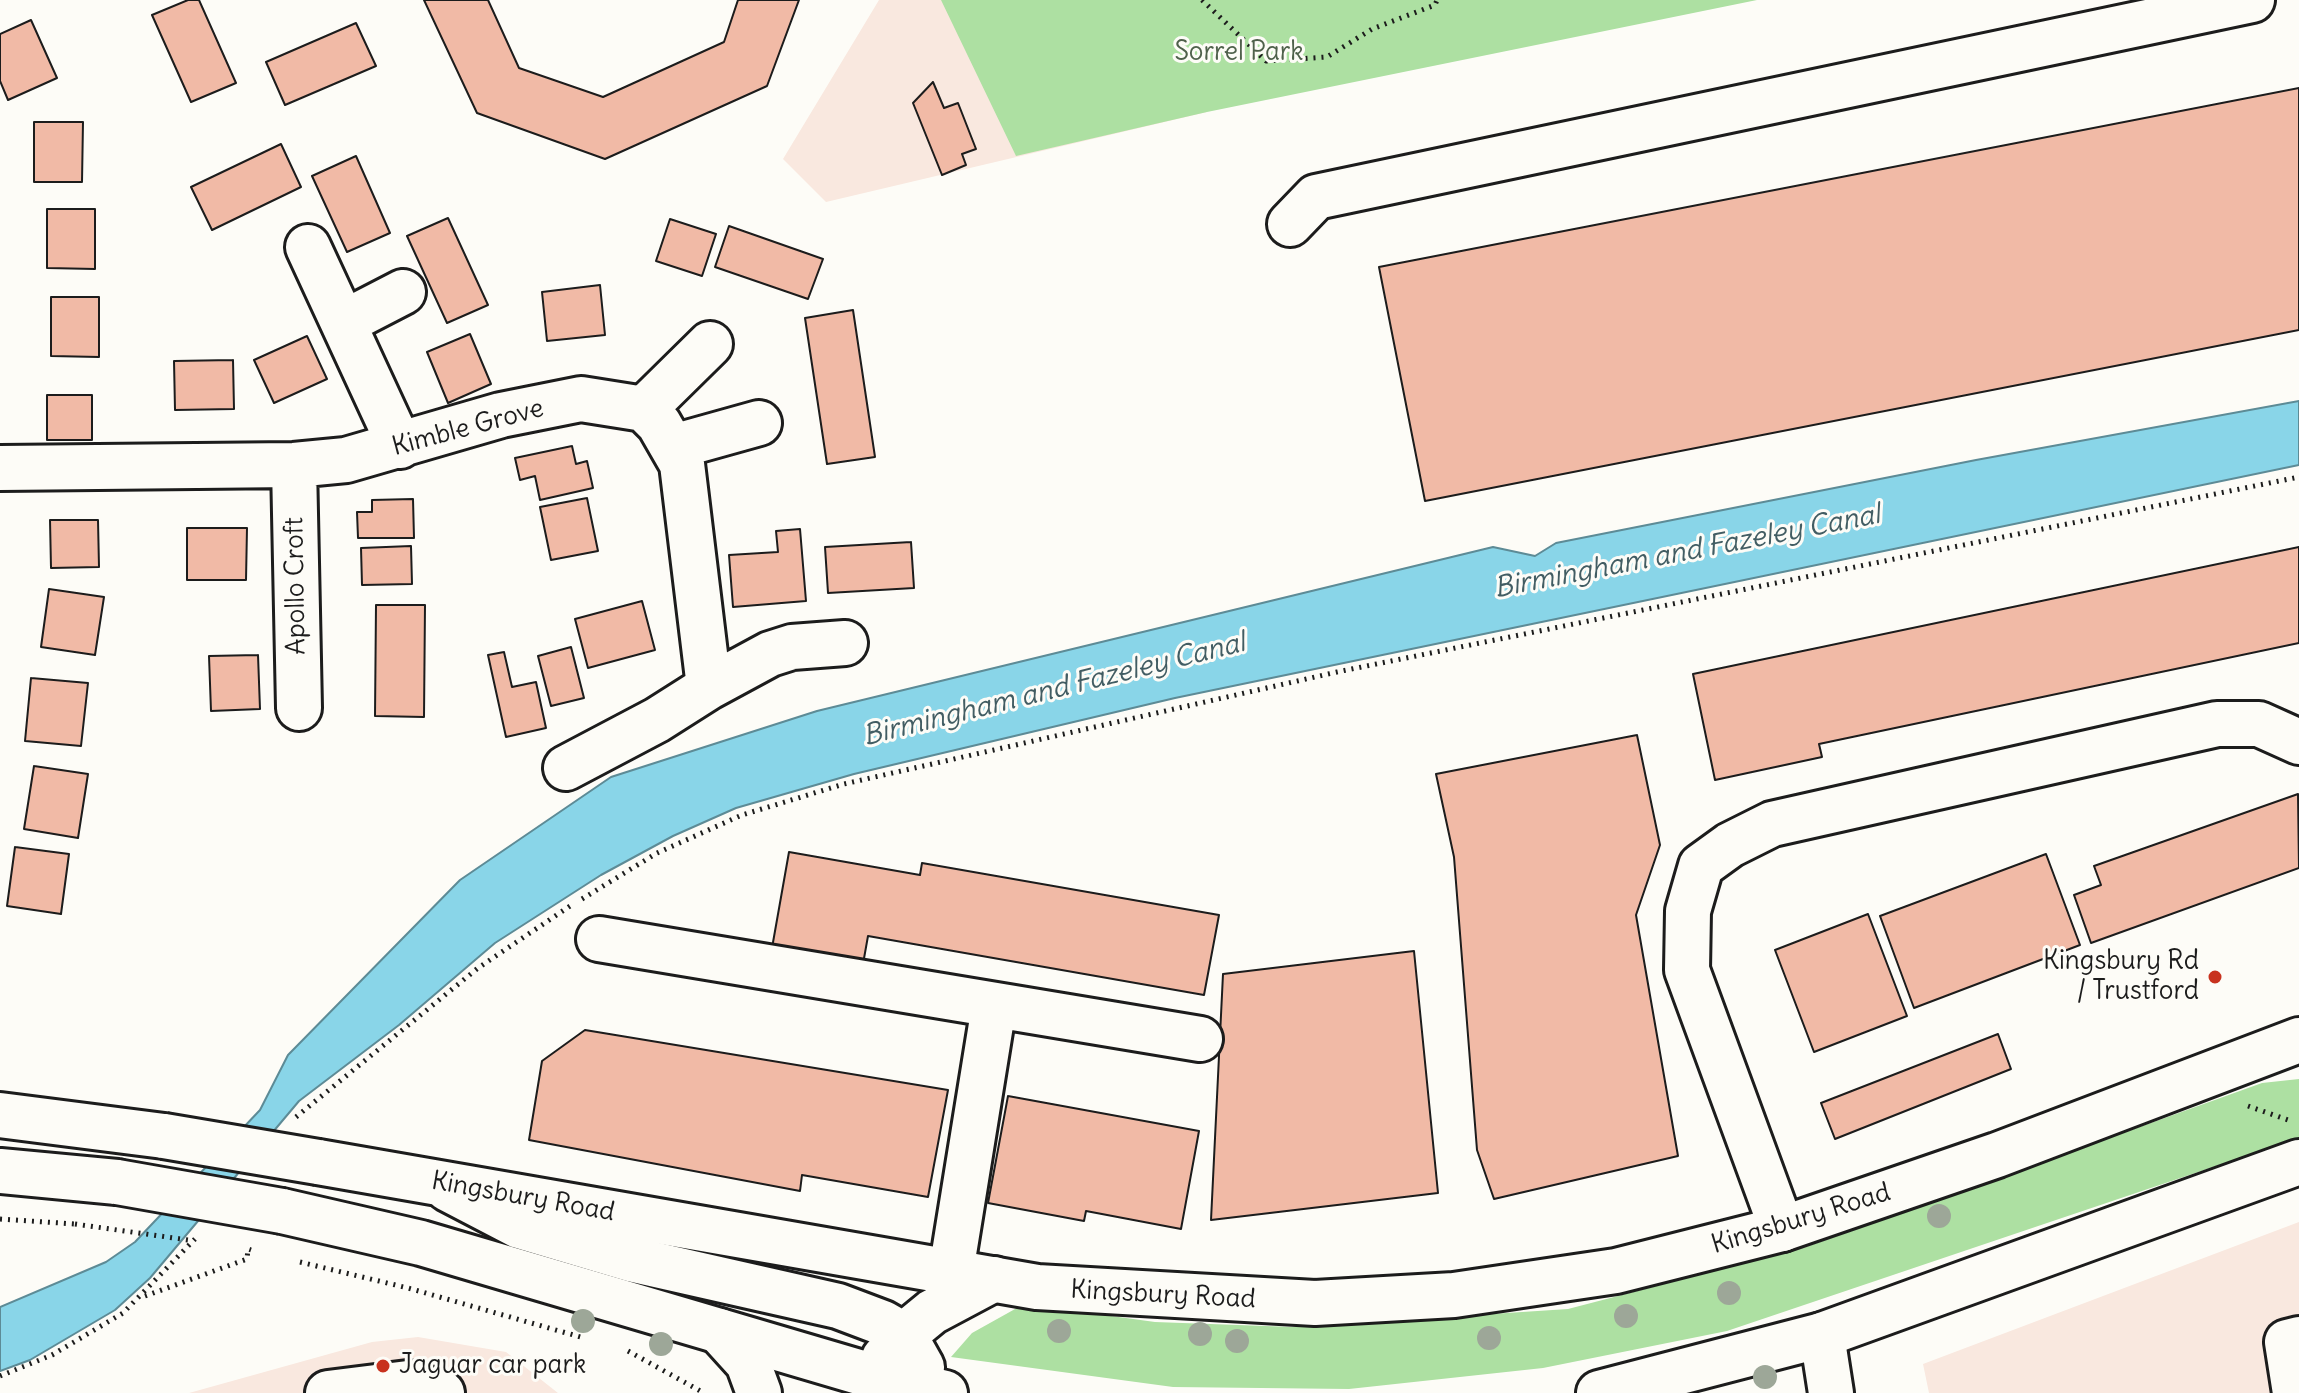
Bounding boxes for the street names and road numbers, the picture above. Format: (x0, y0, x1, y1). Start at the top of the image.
street label: Kimble Grove (389, 393, 547, 463)
street label: Apollo Croft (279, 517, 313, 655)
street label: Kingsbury Road (429, 1166, 617, 1228)
street label: Kingsbury Road (1708, 1177, 1894, 1261)
street label: Kingsbury Road (1070, 1275, 1256, 1315)

